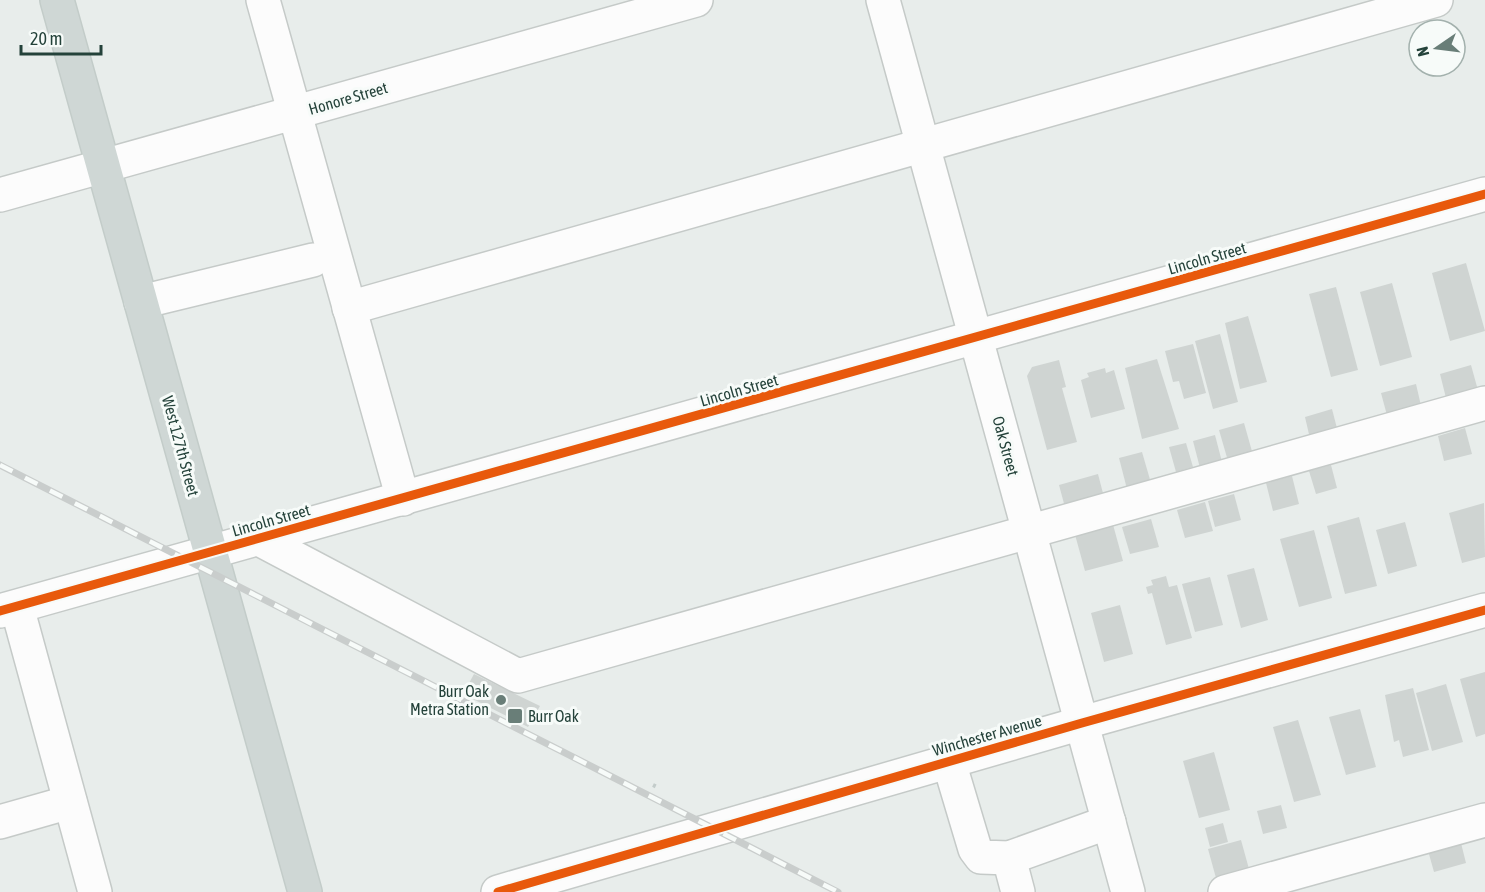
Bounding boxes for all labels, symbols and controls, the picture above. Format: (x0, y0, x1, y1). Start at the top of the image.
scale bar (21, 18, 100, 56)
north arrow (1407, 18, 1467, 78)
text: 20 m (30, 28, 62, 49)
text: N (1413, 45, 1432, 58)
street label: Honore Street (306, 78, 390, 118)
street label: Lincoln Street (1166, 238, 1248, 278)
street label: Lincoln Street (698, 370, 780, 410)
street label: West 127th Street (159, 394, 203, 498)
street label: Oak Street (989, 414, 1023, 478)
street label: Lincoln Street (230, 500, 312, 540)
place label: Burr Oak Metra Station (410, 682, 489, 718)
marker: Burr Oak Metra Station (494, 693, 508, 707)
marker: Burr Oak (506, 707, 524, 725)
place label: Burr Oak (528, 707, 579, 725)
street label: Winchester Avenue (930, 711, 1044, 759)

